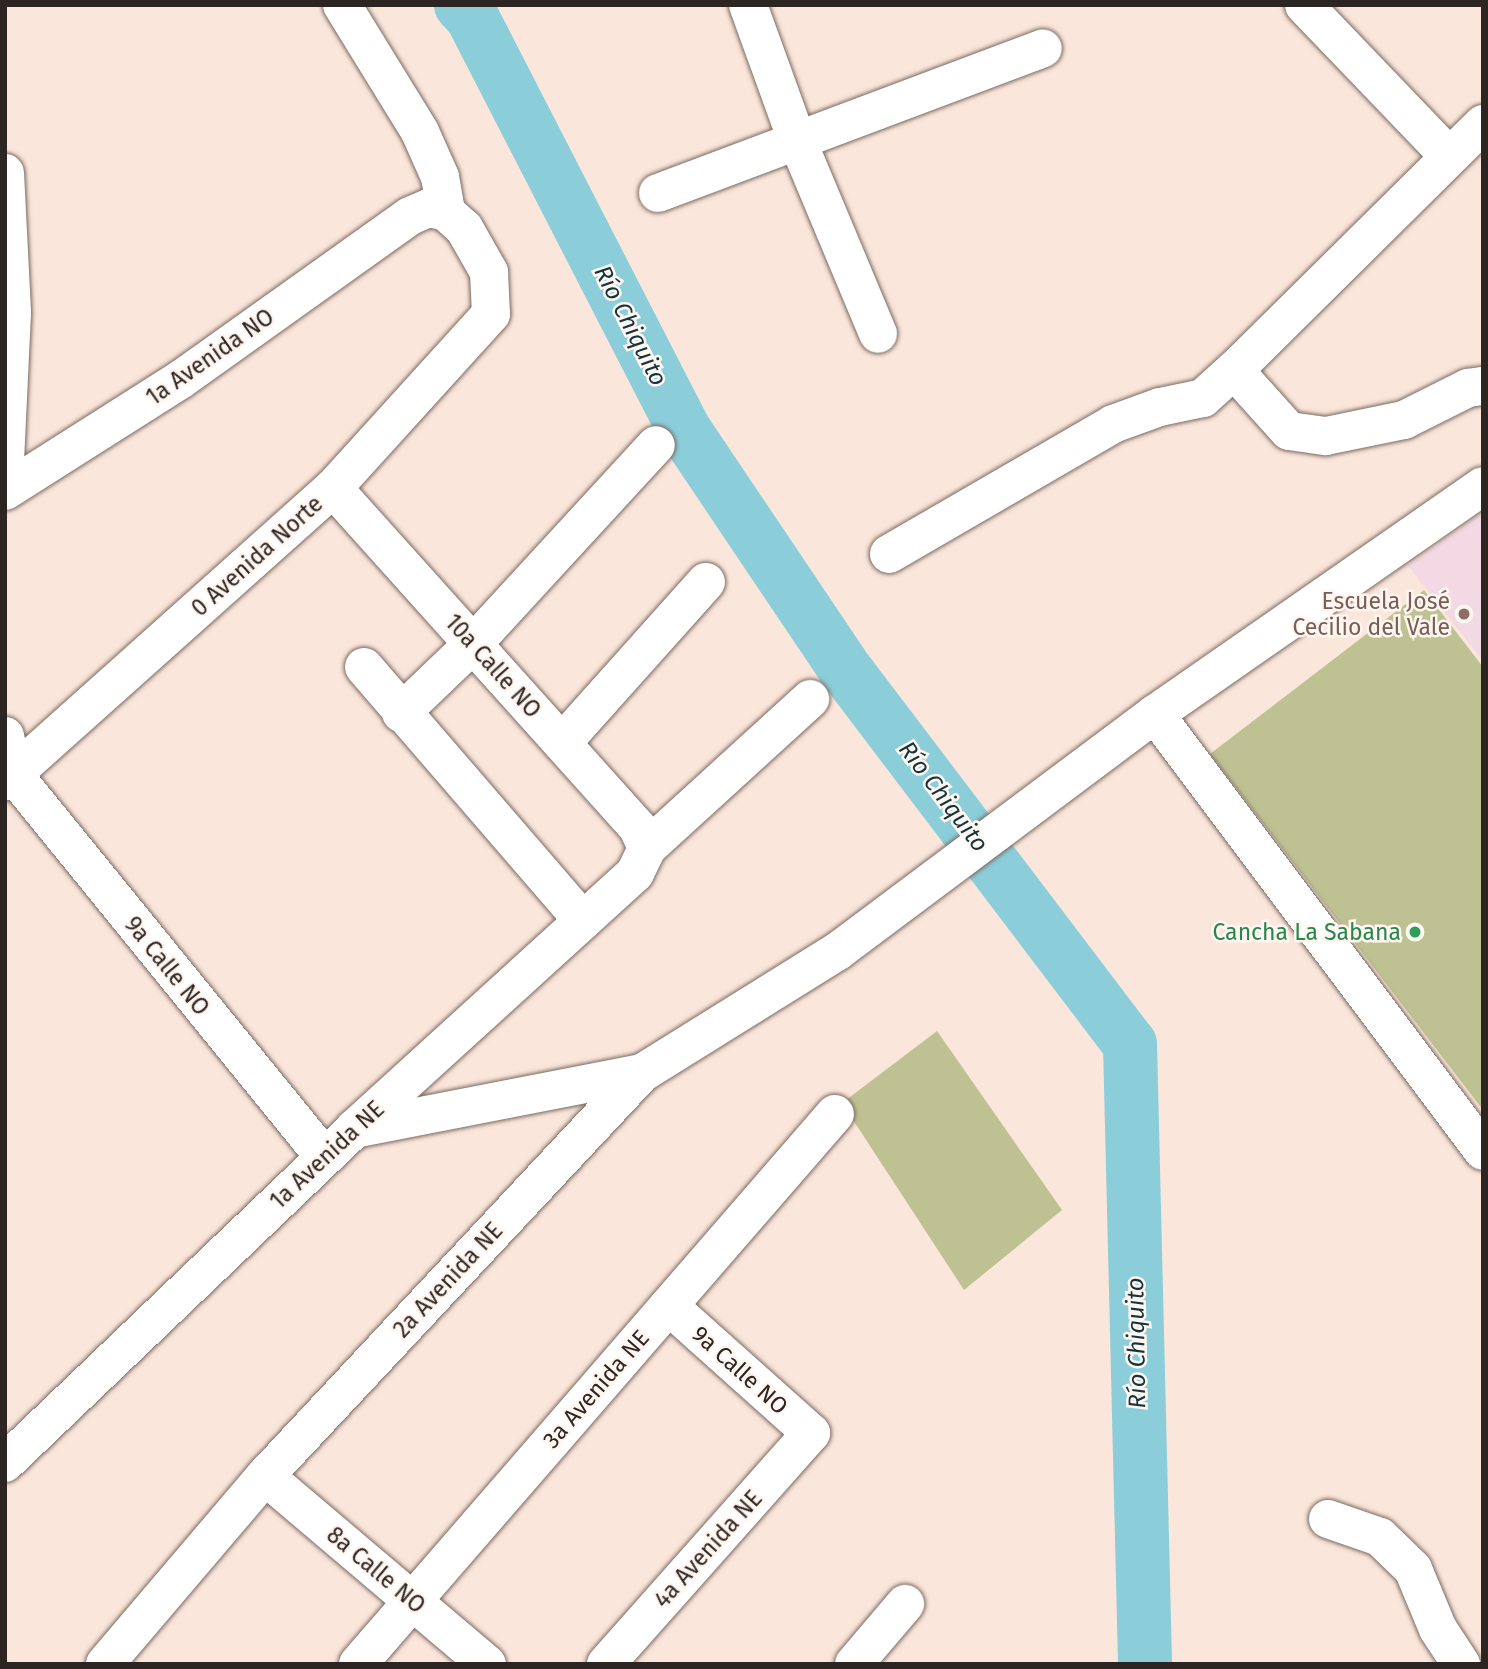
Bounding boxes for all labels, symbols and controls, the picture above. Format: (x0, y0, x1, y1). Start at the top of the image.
water label: Río Chiquito (587, 261, 673, 391)
street label: 1a Avenida NO (141, 303, 279, 411)
street label: 0 Avenida Norte (186, 490, 328, 622)
place label: Escuela José Cecilio del Vale (1292, 587, 1450, 641)
marker: Escuela José Cecilio del Vale (1456, 606, 1472, 622)
street label: 10a Calle NO (439, 608, 547, 724)
water label: Río Chiquito (892, 736, 994, 858)
street label: 9a Calle NO (119, 911, 215, 1021)
place label: Cancha La Sabana (1212, 918, 1401, 946)
marker: Cancha La Sabana (1407, 924, 1423, 940)
street label: 1a Avenida NE (264, 1095, 390, 1215)
street label: 2a Avenida NE (388, 1217, 508, 1343)
water label: Río Chiquito (1121, 1277, 1153, 1409)
street label: 9a Calle NO (687, 1320, 793, 1420)
street label: 3a Avenida NE (537, 1324, 655, 1454)
street label: 4a Avenida NE (648, 1485, 768, 1613)
street label: 8a Calle NO (321, 1521, 431, 1619)

